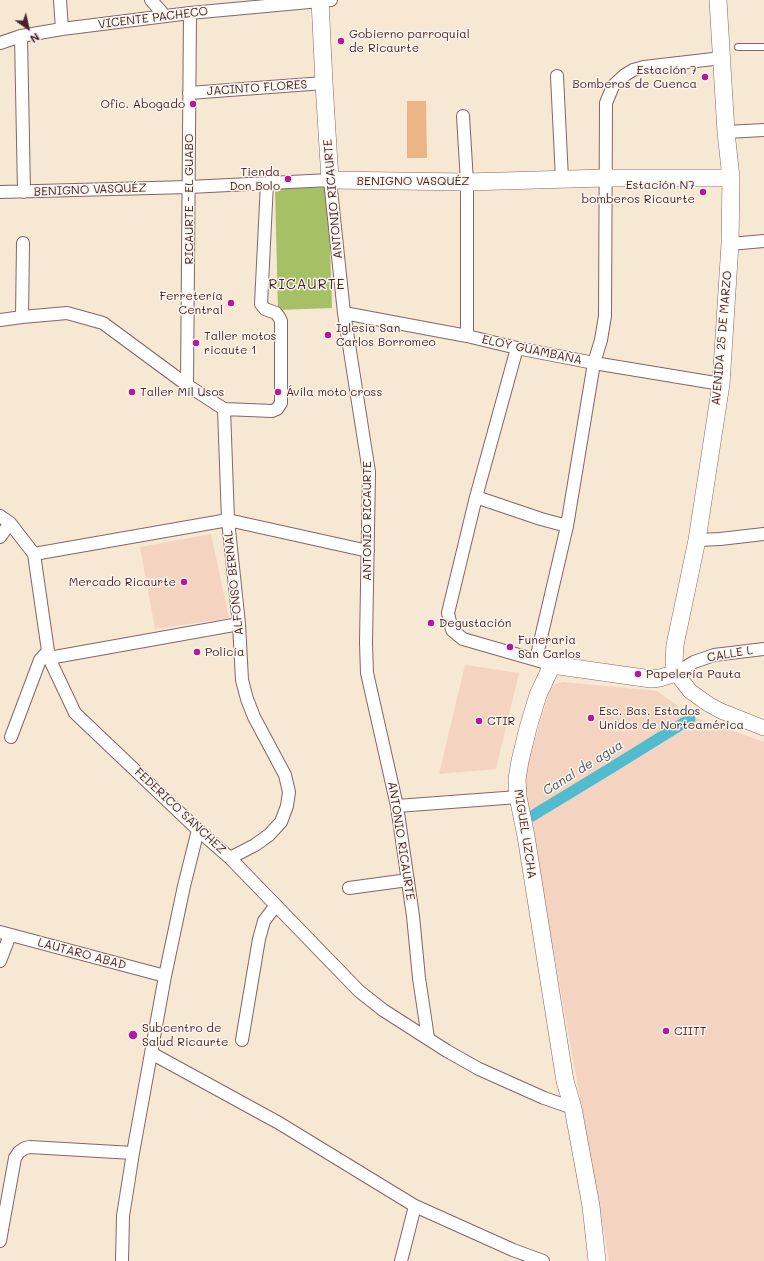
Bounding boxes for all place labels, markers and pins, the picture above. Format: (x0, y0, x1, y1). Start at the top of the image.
place label: Gobierno parroquial de Ricaurte (349, 27, 470, 55)
marker: Gobierno parroquial de Ricaurte (336, 36, 346, 46)
place label: Estación 7 Bomberos de Cuenca (572, 63, 697, 91)
marker: Estación 7 Bomberos de Cuenca (700, 72, 710, 82)
place label: Ofic. Abogado (100, 97, 185, 111)
marker: Ofic. Abogado (188, 99, 198, 109)
place label: Tienda Don Bolo (229, 165, 280, 193)
marker: Tienda Don Bolo (283, 174, 293, 184)
place label: Estación N7 bomberos Ricaurte (582, 178, 695, 206)
marker: Estación N7 bomberos Ricaurte (698, 187, 708, 197)
place label: Ferretería Central (159, 289, 223, 317)
marker: Ferretería Central (226, 298, 236, 308)
place label: Iglesia San Carlos Borromeo (336, 321, 436, 349)
place label: Taller motos ricaute 1 (204, 329, 276, 357)
marker: Iglesia San Carlos Borromeo (323, 330, 333, 340)
marker: Taller motos ricaute 1 (191, 338, 201, 348)
place label: Taller Mil Usos (140, 385, 224, 399)
place label: Ávila moto cross (286, 385, 382, 399)
marker: Taller Mil Usos (127, 387, 137, 397)
marker: Ávila moto cross (273, 387, 283, 397)
place label: Mercado Ricaurte (69, 575, 176, 589)
marker: Mercado Ricaurte (179, 577, 189, 587)
place label: Degustación (439, 616, 511, 630)
marker: Degustación (426, 618, 436, 628)
place label: Funeraria San Carlos (518, 633, 581, 661)
marker: Funeraria San Carlos (505, 642, 515, 652)
place label: Policía (205, 645, 244, 659)
marker: Policía (192, 647, 202, 657)
place label: Papelería Pauta (646, 667, 741, 681)
marker: Papelería Pauta (633, 669, 643, 679)
place label: Esc. Bas. Estados Unidos de Norteamérica (599, 704, 744, 732)
marker: Esc. Bas. Estados Unidos de Norteamérica (586, 713, 596, 723)
place label: CTIR (487, 714, 515, 728)
marker: CTIR (474, 716, 484, 726)
place label: Subcentro de Salud Ricaurte (142, 1021, 228, 1049)
place label: CIITT (674, 1024, 706, 1038)
marker: CIITT (661, 1026, 671, 1036)
marker: Subcentro de Salud Ricaurte (127, 1029, 139, 1041)

